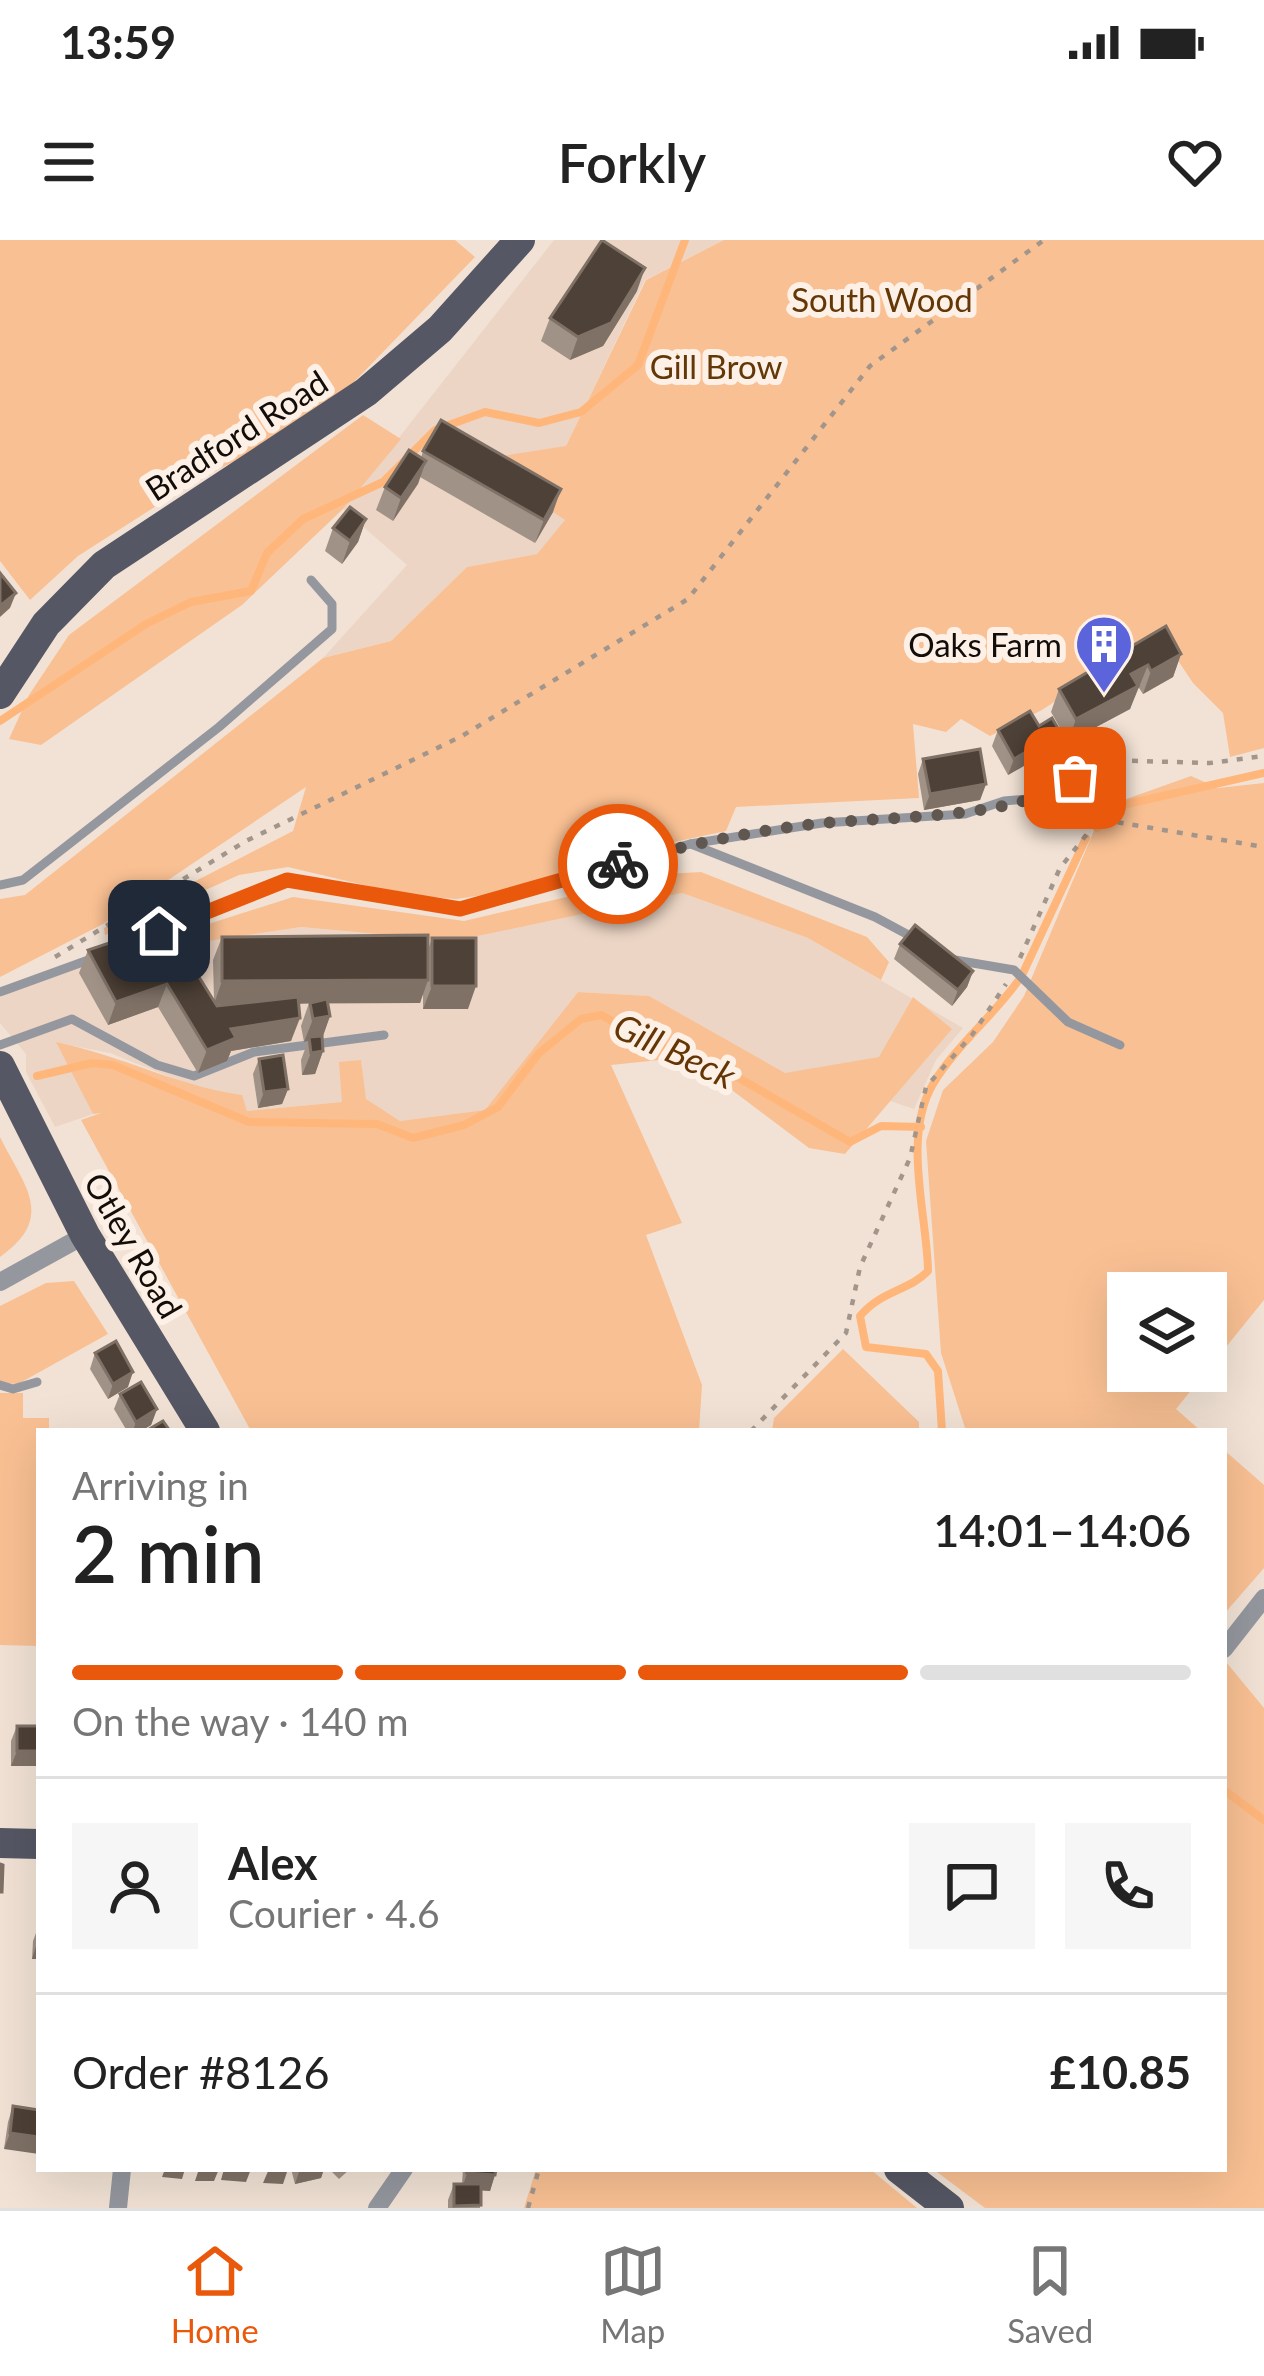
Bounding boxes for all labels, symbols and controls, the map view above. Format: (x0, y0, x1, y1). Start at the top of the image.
text: 13:59 (60, 15, 176, 69)
icon: menu (36, 129, 102, 195)
icon: heart (1162, 129, 1228, 195)
text: Forkly (558, 130, 706, 195)
park label: South Wood (791, 279, 973, 319)
park label: Gill Brow (650, 346, 782, 386)
street label: Bradford Road (138, 361, 334, 509)
building icon: Oaks Farm (1073, 613, 1135, 695)
place label: Oaks Farm (908, 624, 1062, 664)
pin (1024, 727, 1126, 829)
icon: bag (1042, 745, 1108, 811)
courier (558, 804, 678, 924)
icon: bike (585, 831, 651, 897)
pin (108, 880, 210, 982)
icon: home (126, 898, 192, 964)
water label: Gill Beck (607, 1003, 744, 1098)
street label: Otley Road (76, 1165, 192, 1325)
map controls (1107, 1272, 1227, 1392)
button: layers (1107, 1272, 1227, 1392)
text: Arriving in (72, 1462, 249, 1508)
text: 14:01–14:06 (933, 1503, 1191, 1557)
text: 2 min (72, 1506, 265, 1600)
text: On the way · 140 m (72, 1698, 409, 1744)
button: person (72, 1823, 198, 1949)
button: chat (909, 1823, 1035, 1949)
button: phone (1065, 1823, 1191, 1949)
text: Alex (228, 1836, 318, 1890)
text: Courier · 4.6 (228, 1890, 440, 1936)
text: Order #8126 (72, 2045, 330, 2099)
text: £10.85 (1050, 2045, 1191, 2099)
tab: Home (171, 2238, 259, 2350)
tab: Map (600, 2238, 666, 2350)
tab: Saved (1007, 2238, 1093, 2350)

